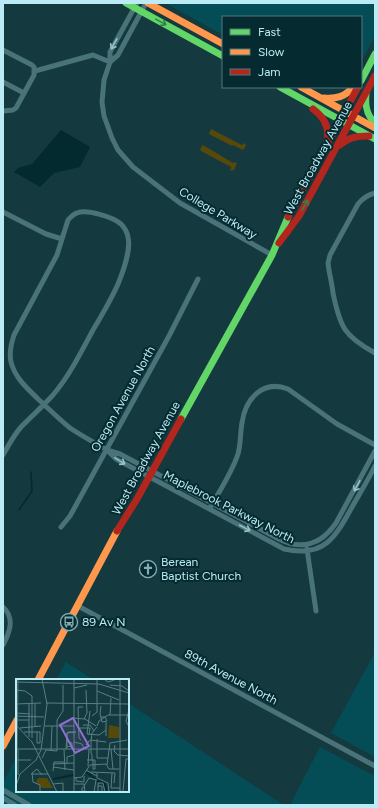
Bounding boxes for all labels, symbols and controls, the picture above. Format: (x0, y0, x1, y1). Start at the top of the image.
legend (222, 16, 362, 88)
one-way arrow (154, 18, 166, 26)
text: Fast (258, 25, 281, 39)
one-way arrow (110, 38, 118, 50)
text: Slow (258, 45, 285, 59)
text: Jam (258, 65, 281, 79)
street label: West Broadway Avenue (281, 99, 355, 217)
street label: College Parkway (176, 184, 260, 242)
one-way arrow (302, 199, 310, 211)
street label: Oregon Avenue North (88, 343, 158, 454)
street label: West Broadway Avenue (109, 399, 183, 517)
one-way arrow (114, 457, 126, 465)
street label: Maplebrook Parkway North (161, 468, 297, 546)
one-way arrow (352, 479, 360, 491)
one-way arrow (239, 525, 251, 533)
place label: Berean Baptist Church (161, 555, 242, 583)
church icon: Berean Baptist Church (138, 559, 158, 579)
bus stop icon: 89 Av N (59, 612, 79, 632)
place label: 89 Av N (82, 615, 126, 629)
street label: 89th Avenue North (182, 647, 280, 708)
inset map (16, 679, 129, 792)

